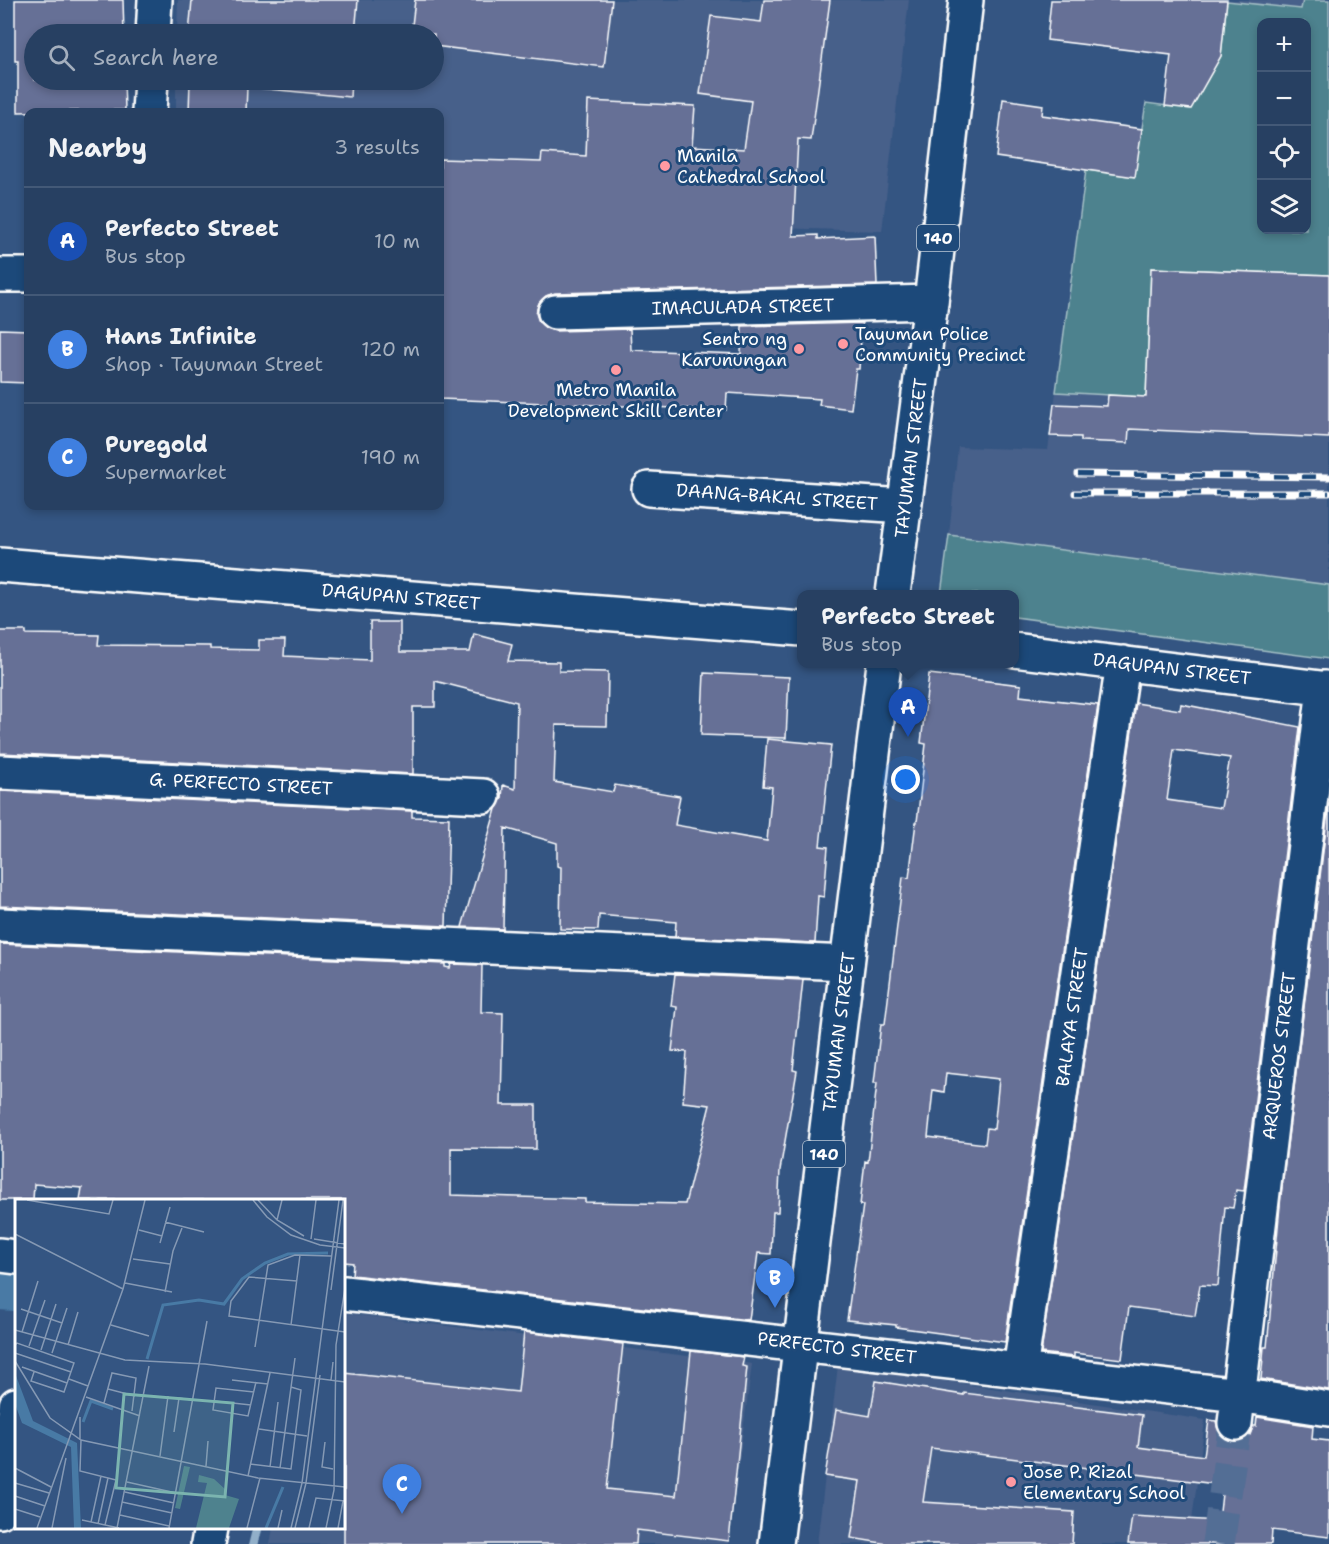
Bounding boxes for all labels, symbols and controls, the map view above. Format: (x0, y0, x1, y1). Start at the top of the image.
map controls (1257, 18, 1311, 234)
button: + (1257, 18, 1311, 72)
search box (24, 24, 444, 90)
icon: search (45, 41, 78, 74)
text: Search here (93, 43, 219, 72)
button: − (1257, 72, 1311, 126)
button: locate (1257, 126, 1311, 180)
text: Nearby (48, 130, 147, 165)
text: 3 results (334, 134, 420, 160)
place label: Manila Cathedral School (677, 144, 826, 189)
marker: Manila Cathedral School (658, 159, 672, 173)
button: layers (1257, 180, 1311, 234)
text: Perfecto Street (105, 214, 279, 243)
road number: 140 (917, 225, 959, 251)
text: A (60, 228, 75, 254)
text: 10 m (374, 228, 420, 254)
text: Bus stop (105, 243, 186, 269)
street label: IMACULADA STREET (652, 293, 834, 321)
text: Hans Infinite (105, 322, 257, 351)
place label: Tayuman Police Community Precinct (855, 322, 1026, 367)
place label: Sentro ng Karunungan (681, 327, 787, 372)
text: B (61, 336, 74, 362)
text: 120 m (361, 336, 420, 362)
marker: Tayuman Police Community Precinct (836, 337, 850, 351)
marker: Sentro ng Karunungan (792, 342, 806, 356)
text: Shop · Tayuman Street (105, 351, 323, 377)
marker: Metro Manila Development Skill Center (609, 363, 623, 377)
street label: TAYUMAN STREET (889, 377, 933, 539)
place label: Metro Manila Development Skill Center (508, 378, 724, 423)
text: Puregold (105, 430, 208, 459)
text: C (61, 444, 74, 470)
text: 190 m (361, 444, 420, 470)
text: Supermarket (105, 459, 227, 485)
street label: DAANG-BAKAL STREET (675, 478, 879, 516)
street label: DAGUPAN STREET (321, 578, 481, 616)
popup (797, 590, 1019, 668)
text: Perfecto Street (821, 602, 995, 631)
text: Bus stop (821, 631, 902, 657)
street label: DAGUPAN STREET (1092, 647, 1252, 691)
pin: A (888, 688, 928, 737)
your location (891, 765, 920, 794)
street label: G. PERFECTO STREET (149, 767, 333, 801)
street label: BALAYA STREET (1050, 946, 1094, 1088)
street label: TAYUMAN STREET (817, 951, 861, 1113)
street label: ARQUEROS STREET (1257, 971, 1301, 1141)
road number: 140 (803, 1141, 845, 1167)
inset map (15, 1199, 345, 1529)
pin: B (756, 1258, 794, 1308)
street label: PERFECTO STREET (756, 1326, 918, 1370)
place label: Jose P. Rizal Elementary School (1023, 1460, 1186, 1505)
pin: C (382, 1464, 422, 1514)
marker: Jose P. Rizal Elementary School (1004, 1475, 1018, 1489)

